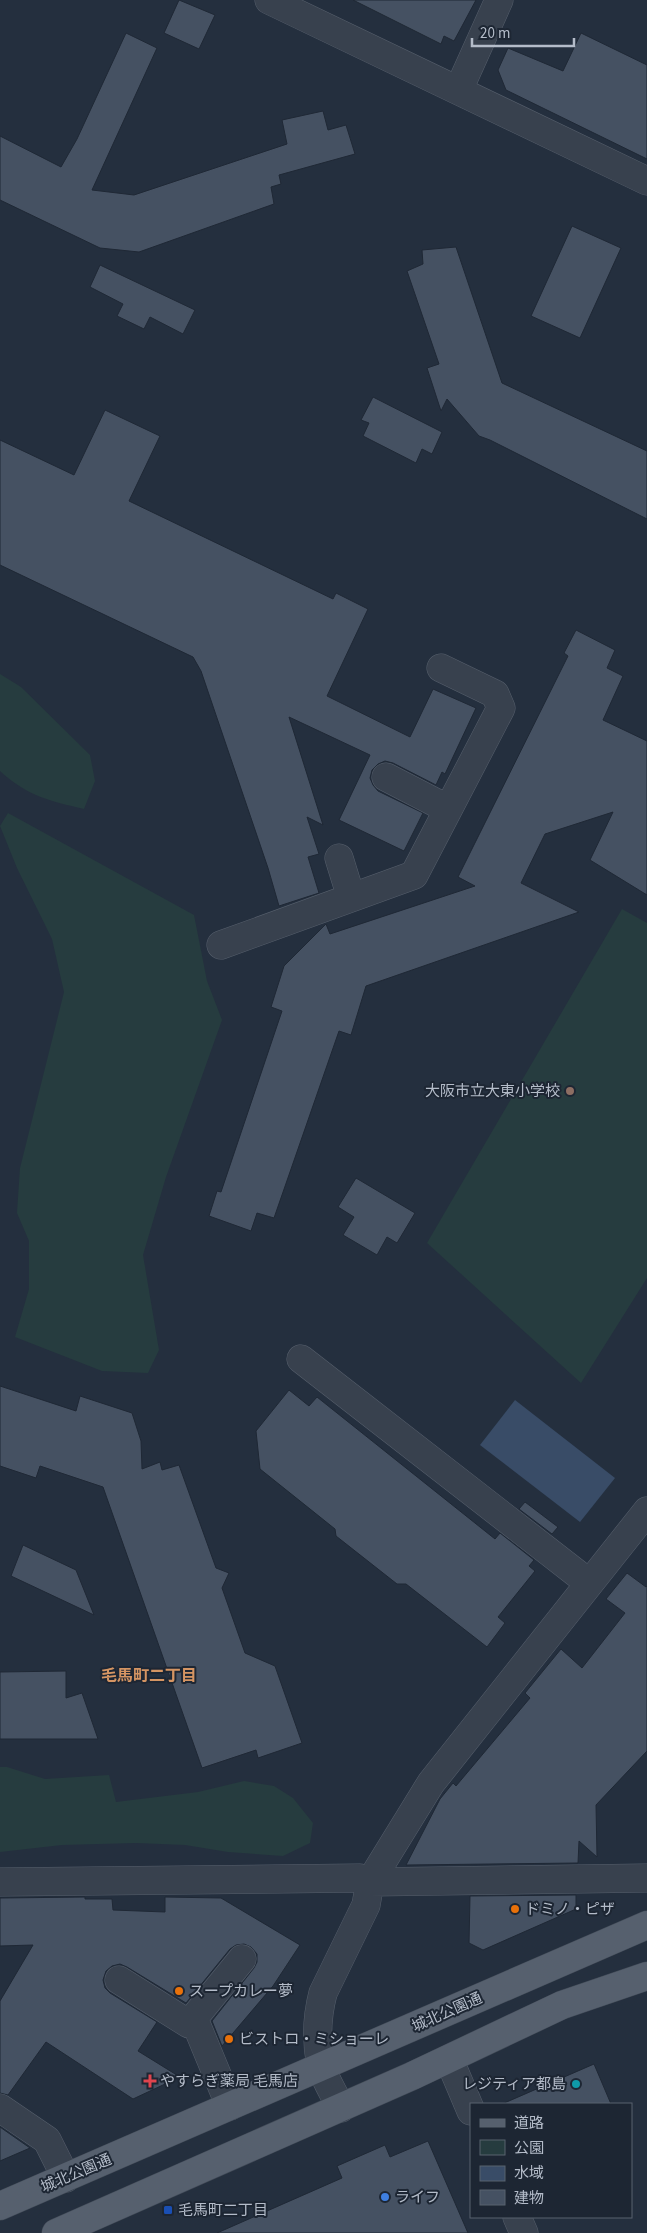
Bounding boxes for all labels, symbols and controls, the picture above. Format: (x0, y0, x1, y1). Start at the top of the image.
scale bar (472, 15, 574, 47)
text: 20 m (480, 23, 510, 44)
place label: 大阪市立大東小学校 (425, 1081, 560, 1102)
marker: 大阪市立大東小学校 (564, 1085, 576, 1097)
district label: 毛馬町二丁目 (101, 1665, 197, 1687)
place label: ドミノ・ピザ (525, 1899, 615, 1920)
marker: ドミノ・ピザ (509, 1903, 521, 1915)
place label: スープカレー夢 (189, 1981, 293, 2002)
marker: スープカレー夢 (173, 1985, 185, 1997)
street label: 城北公園通 (409, 1988, 486, 2037)
place label: ビストロ・ミショーレ (239, 2029, 389, 2050)
marker: ビストロ・ミショーレ (223, 2033, 235, 2045)
place label: やすらぎ薬局 毛馬店 (160, 2071, 298, 2092)
place label: レジティア都島 (462, 2074, 566, 2095)
marker: やすらぎ薬局 毛馬店 (144, 2075, 156, 2087)
marker: レジティア都島 (570, 2078, 582, 2090)
legend (470, 2103, 632, 2218)
text: 道路 (514, 2113, 544, 2134)
text: 公園 (514, 2138, 544, 2159)
street label: 城北公園通 (38, 2149, 115, 2198)
text: 水域 (514, 2163, 544, 2184)
place label: ライフ (395, 2187, 440, 2208)
text: 建物 (514, 2188, 544, 2209)
marker: ライフ (379, 2191, 391, 2203)
place label: 毛馬町二丁目 (178, 2200, 268, 2221)
marker: 毛馬町二丁目 (162, 2204, 174, 2216)

